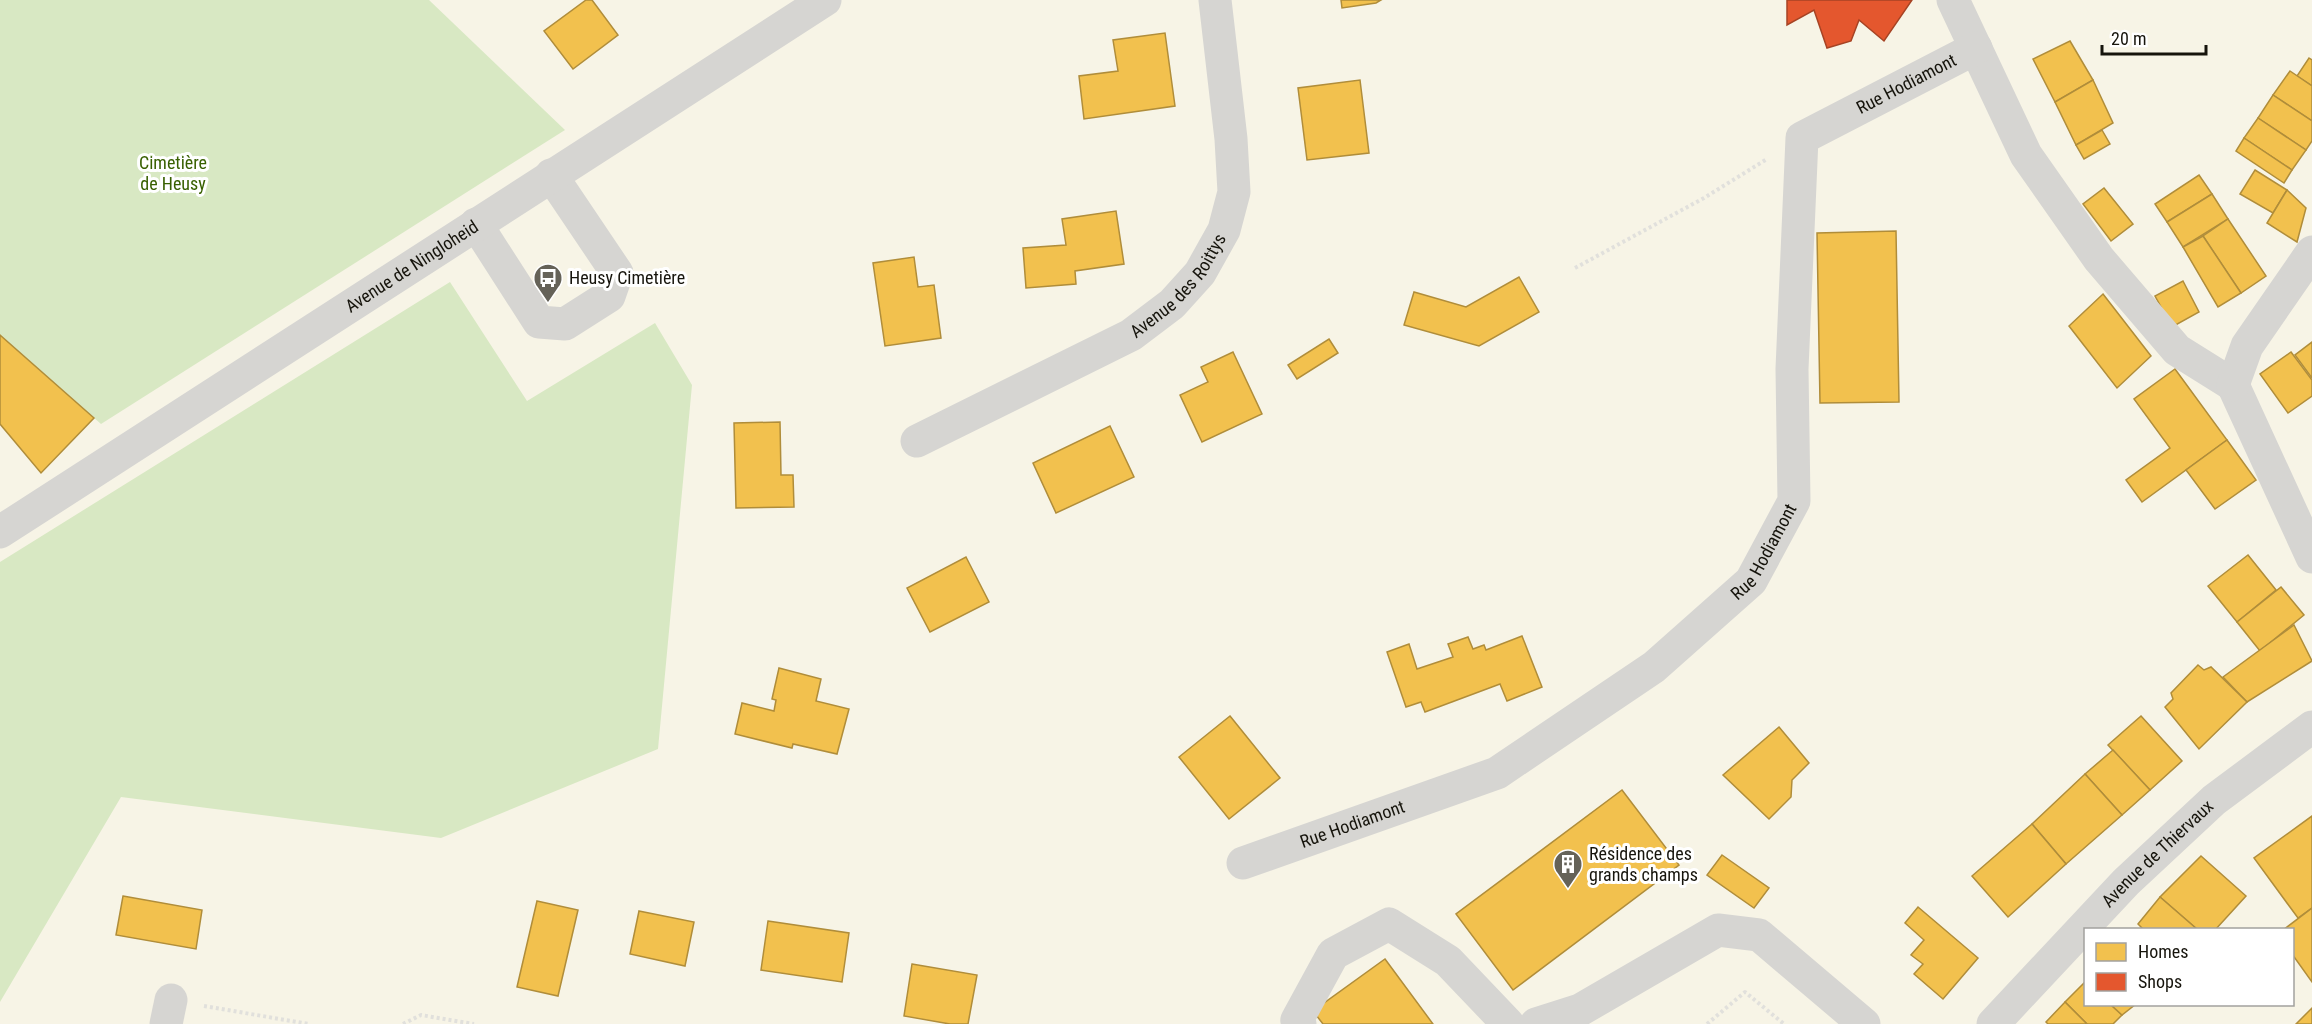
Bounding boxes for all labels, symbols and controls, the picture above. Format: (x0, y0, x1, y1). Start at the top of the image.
scale bar (2102, 18, 2206, 56)
text: 20 m (2111, 28, 2146, 49)
street label: Rue Hodiamont (1853, 49, 1959, 118)
park label: Cimetière de Heusy (139, 152, 207, 194)
street label: Avenue de Ningloheid (341, 216, 482, 317)
street label: Avenue des Roittys (1126, 230, 1230, 342)
bus stop icon: Heusy Cimetière (532, 262, 564, 304)
place label: Heusy Cimetière (569, 267, 685, 288)
street label: Rue Hodiamont (1726, 500, 1801, 604)
street label: Avenue de Thiervaux (2097, 795, 2217, 911)
street label: Rue Hodiamont (1297, 796, 1407, 852)
place label: Résidence des grands champs (1589, 843, 1698, 885)
building icon: Résidence des grands champs (1552, 848, 1584, 890)
legend (2084, 928, 2294, 1006)
text: Homes (2138, 941, 2188, 962)
text: Shops (2138, 971, 2182, 992)

